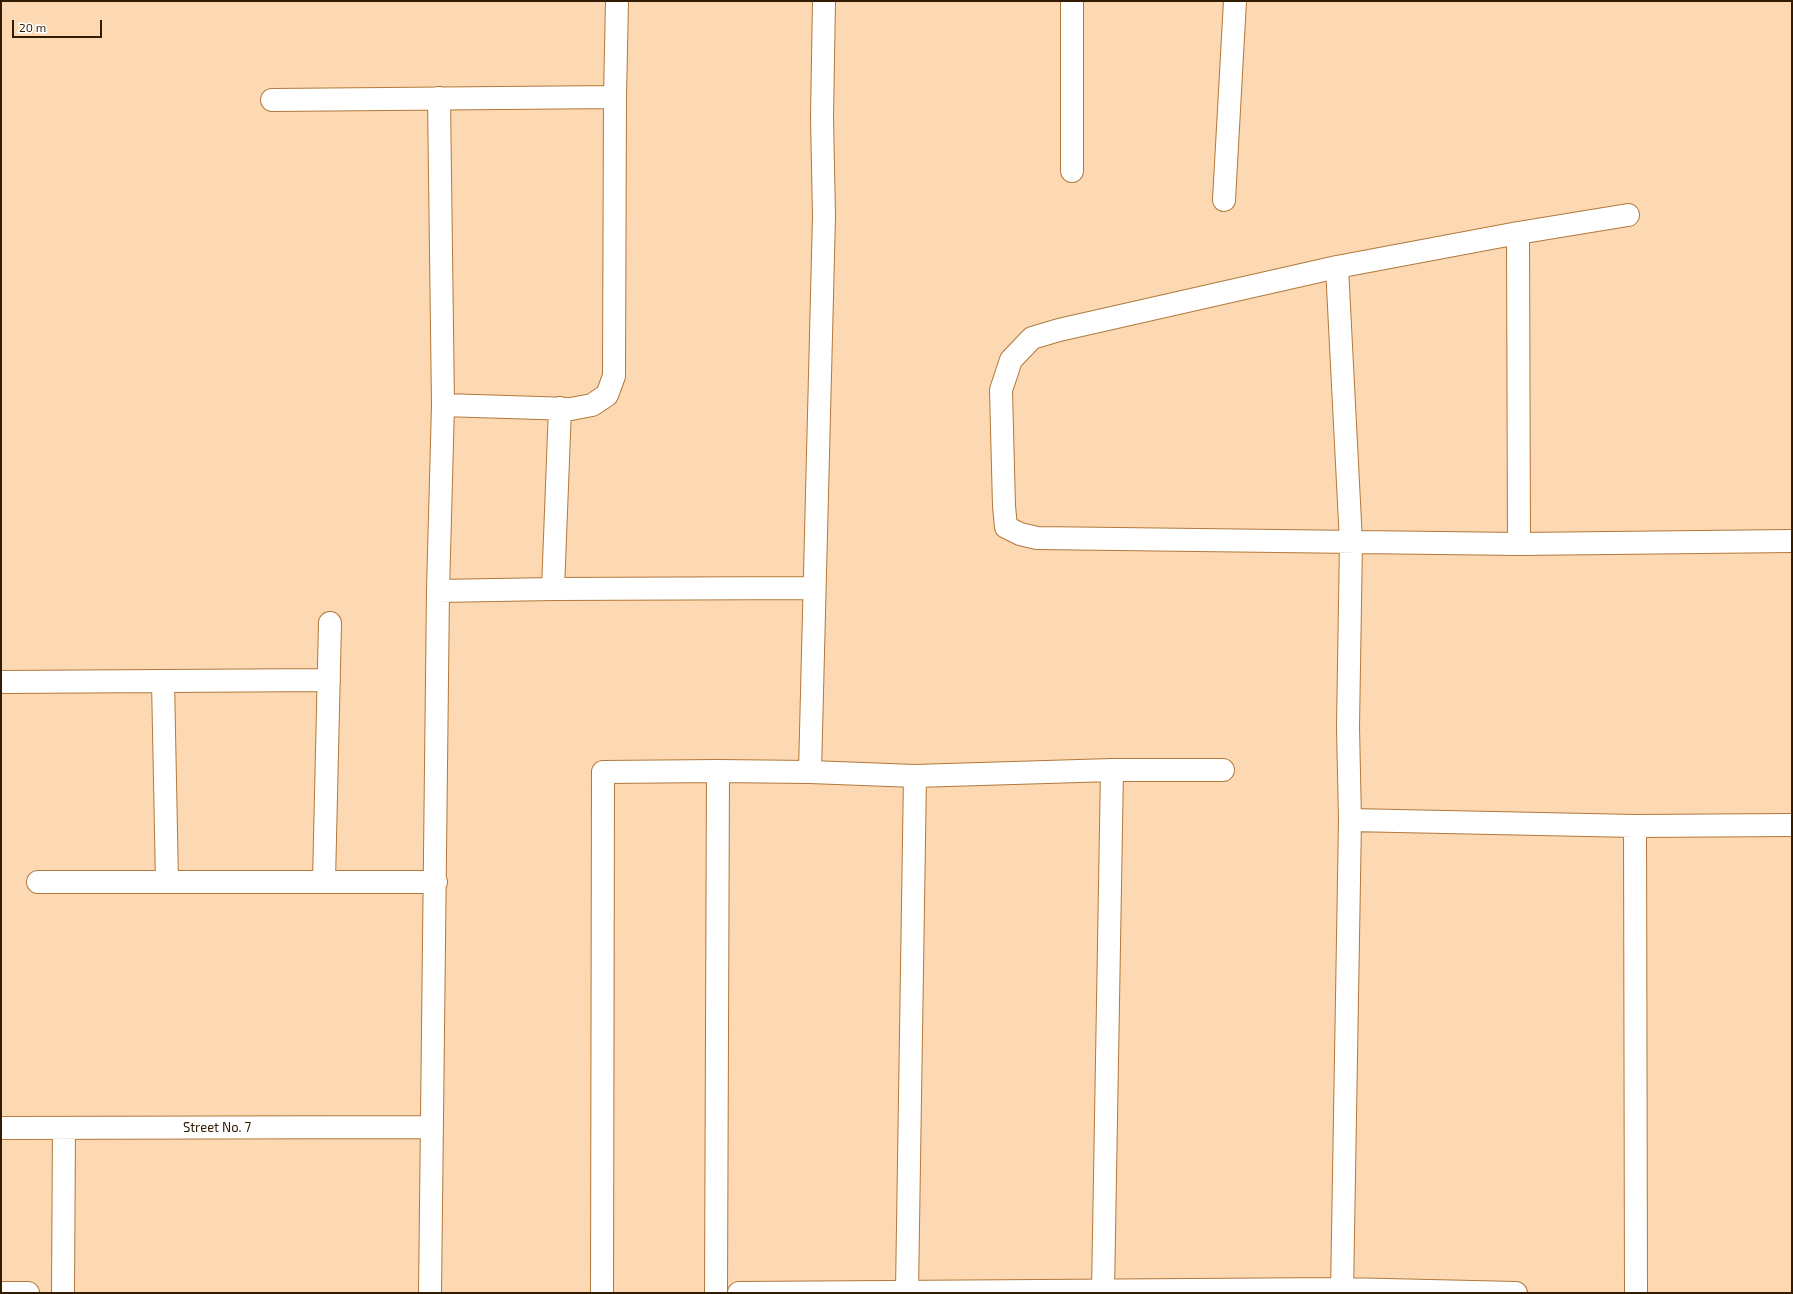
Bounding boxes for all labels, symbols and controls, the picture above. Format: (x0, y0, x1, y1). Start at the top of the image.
scale bar (14, 12, 104, 38)
text: 20 m (19, 20, 46, 34)
street label: Street No. 7 (183, 1120, 251, 1136)

